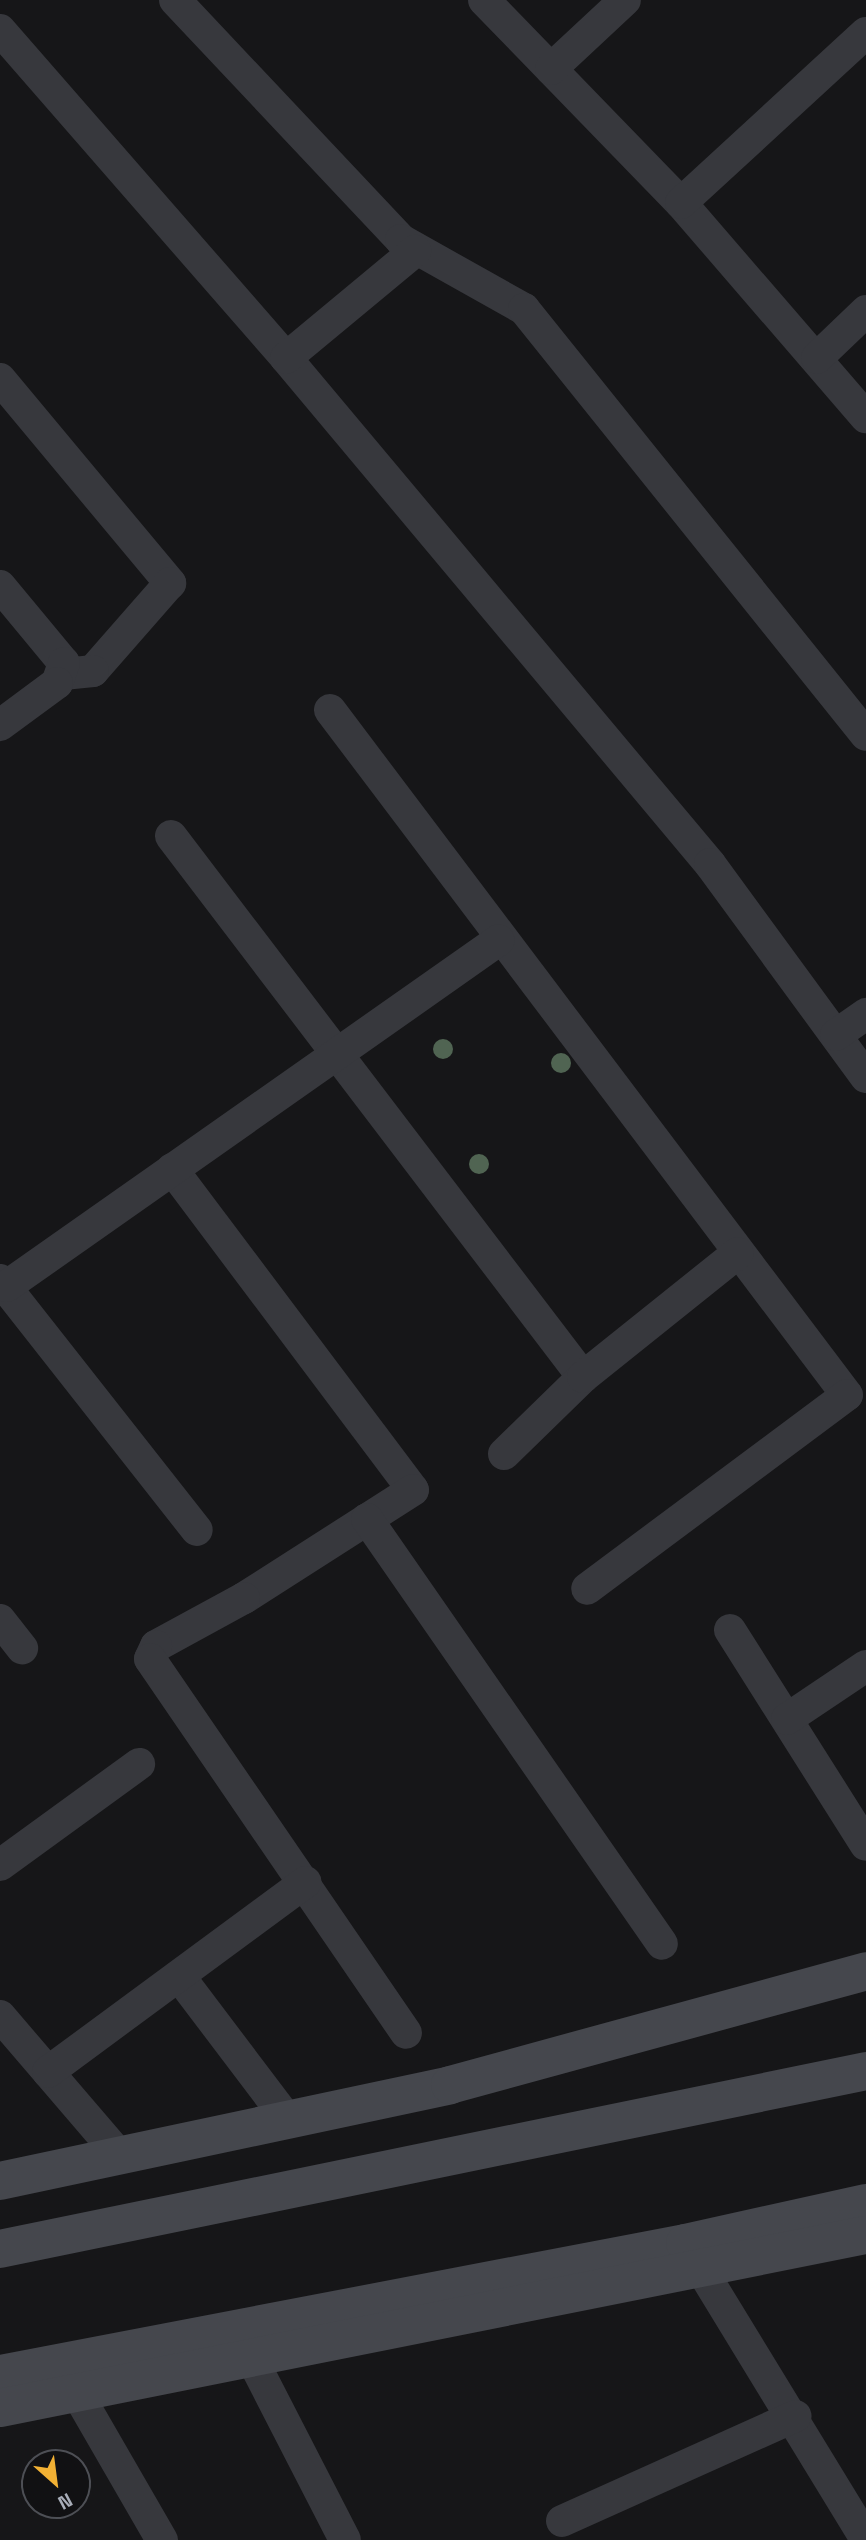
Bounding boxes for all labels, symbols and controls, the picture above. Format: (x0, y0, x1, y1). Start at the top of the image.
north arrow (21, 2449, 91, 2519)
text: N (54, 2487, 77, 2515)

